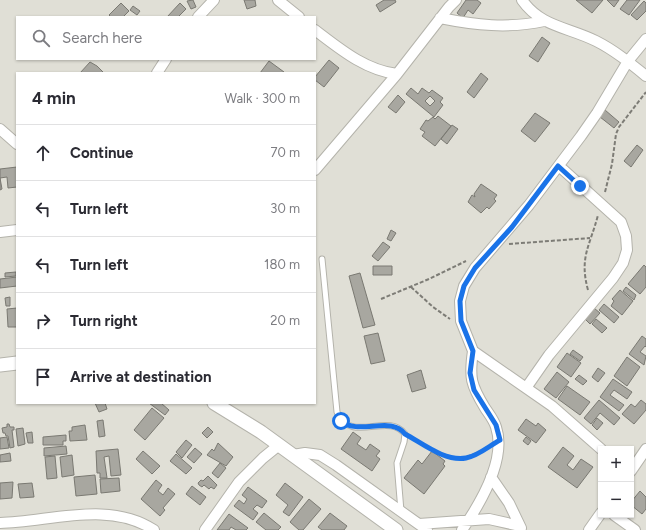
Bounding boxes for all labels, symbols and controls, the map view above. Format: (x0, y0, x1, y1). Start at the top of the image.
search box (16, 16, 316, 60)
icon: search (30, 27, 52, 49)
text: Search here (62, 29, 142, 47)
text: 4 min (32, 88, 76, 108)
text: Walk · 300 m (225, 91, 300, 106)
icon: ahead (32, 142, 54, 164)
text: Continue (70, 144, 133, 162)
text: 70 m (270, 145, 300, 160)
route end (571, 177, 589, 195)
icon: left (32, 198, 54, 220)
text: Turn left (70, 200, 128, 218)
text: 30 m (270, 201, 300, 216)
icon: left (32, 254, 54, 276)
text: Turn left (70, 256, 128, 274)
text: 180 m (264, 257, 300, 272)
icon: right (32, 310, 54, 332)
text: Turn right (70, 312, 138, 330)
text: 20 m (270, 313, 300, 328)
icon: arrive (32, 366, 54, 388)
text: Arrive at destination (70, 368, 211, 386)
route start (332, 412, 350, 430)
map controls (598, 446, 634, 518)
button: + (598, 446, 634, 482)
button: − (598, 482, 634, 518)

